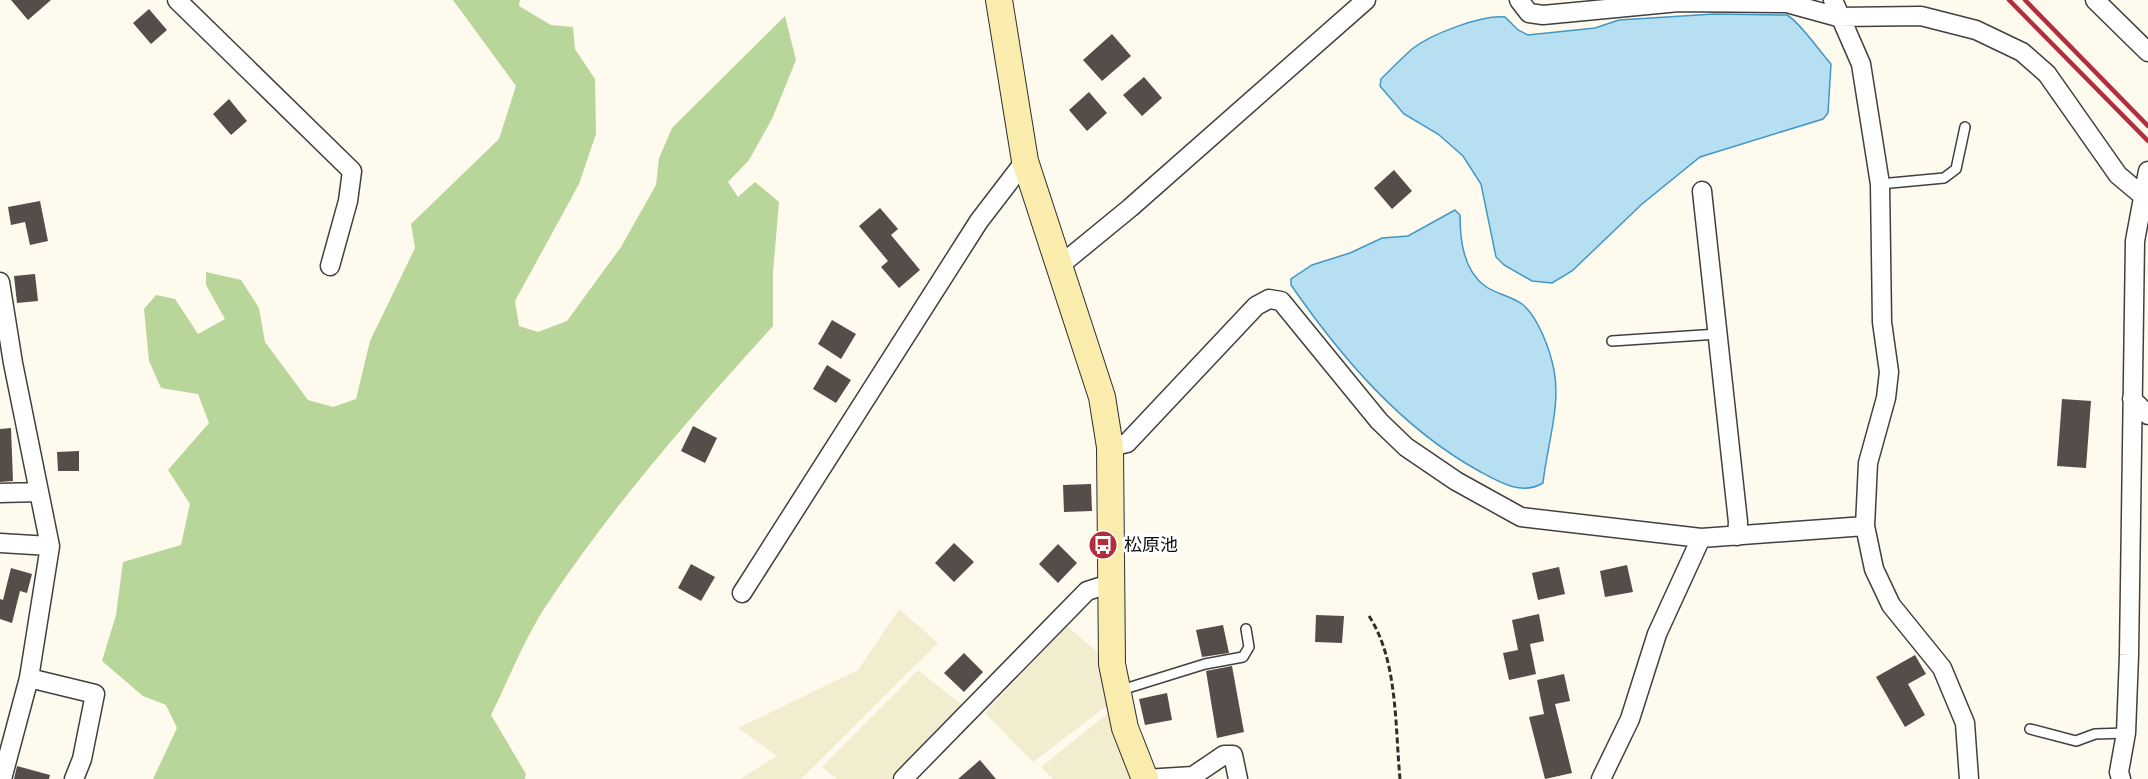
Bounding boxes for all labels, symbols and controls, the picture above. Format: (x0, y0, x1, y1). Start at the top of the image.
bus stop icon: 松原池 (1087, 529, 1119, 561)
place label: 松原池 (1124, 532, 1178, 557)

